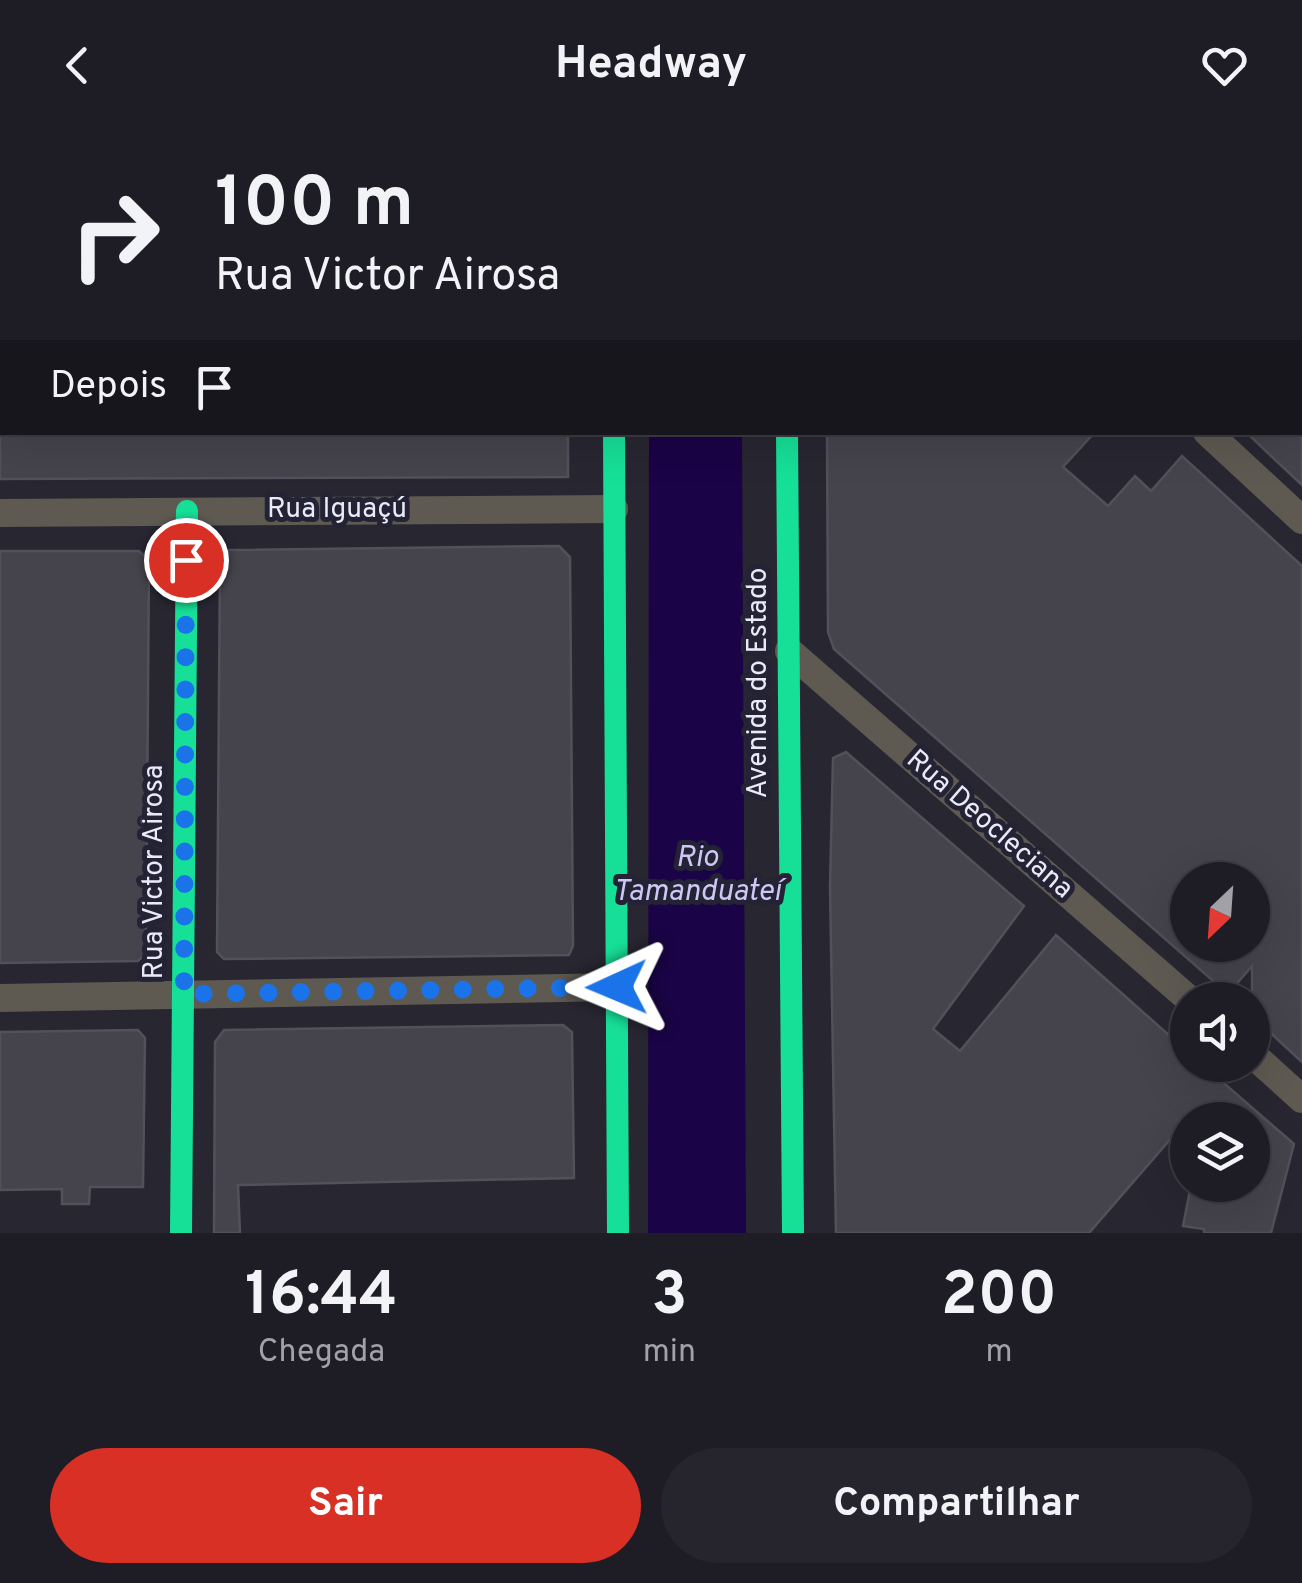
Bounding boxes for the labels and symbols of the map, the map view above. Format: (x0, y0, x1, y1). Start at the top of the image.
street label: Rua Iguaçú (267, 492, 407, 528)
pin (144, 518, 229, 603)
street label: Avenida do Estado (741, 568, 777, 798)
street label: Rua Deocleciana (898, 743, 1080, 907)
street label: Rua Victor Airosa (137, 765, 173, 979)
water label: Rio Tamanduateí (613, 840, 788, 911)
north arrow (1170, 862, 1270, 962)
position arrow (565, 935, 669, 1039)

